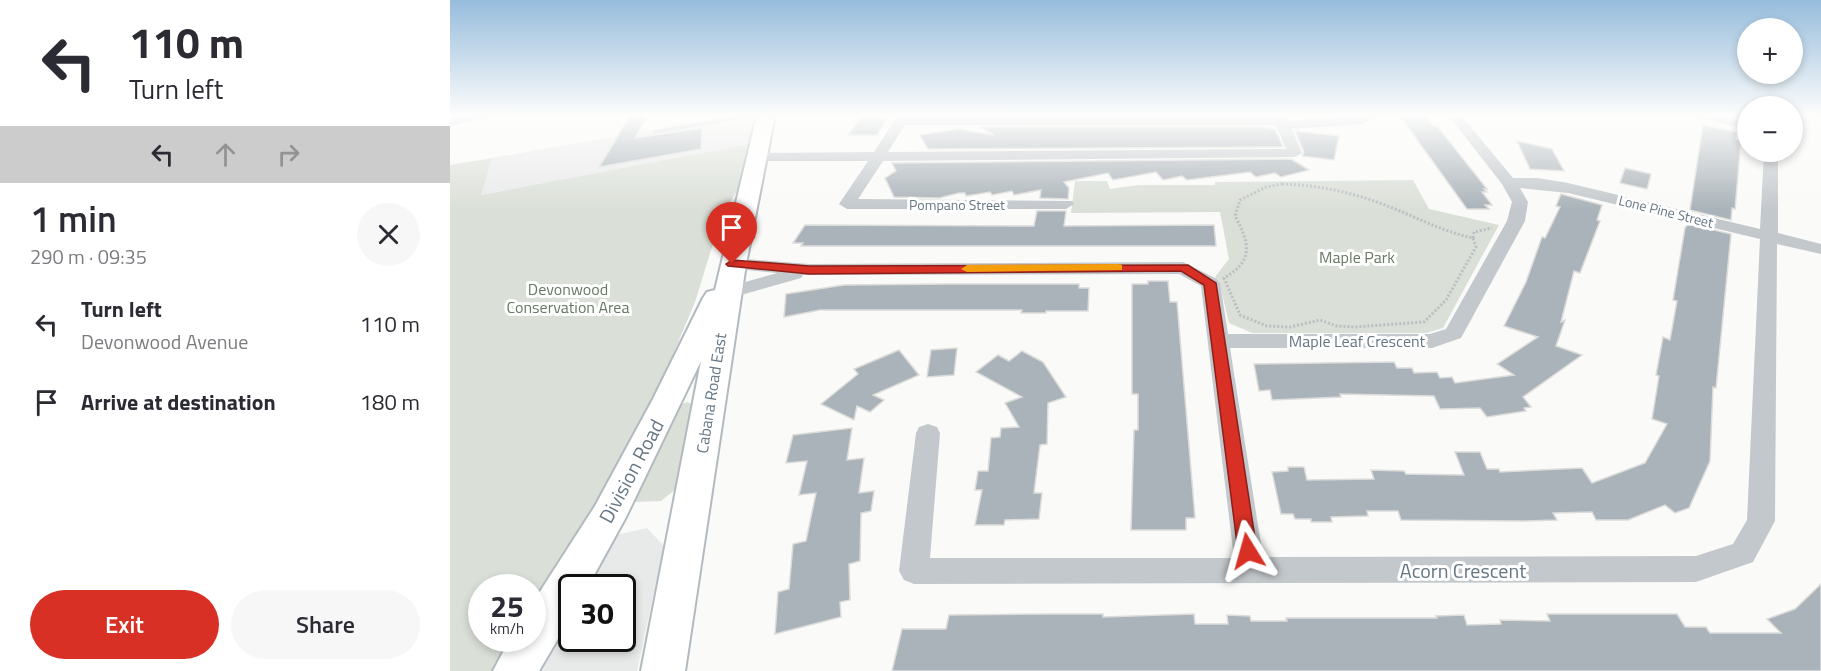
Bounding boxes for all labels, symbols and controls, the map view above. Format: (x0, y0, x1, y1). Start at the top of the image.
text: 110 m (129, 10, 244, 74)
map controls (1737, 18, 1803, 162)
button: + (1737, 18, 1803, 84)
icon: left (30, 24, 108, 102)
text: Turn left (129, 68, 223, 109)
button: − (1737, 96, 1803, 162)
icon: left (146, 138, 179, 171)
icon: ahead (209, 138, 242, 171)
icon: right (272, 138, 305, 171)
street label: Lone Pine Street (1616, 189, 1716, 233)
text: 1 min (30, 191, 117, 246)
street label: Pompano Street (909, 194, 1005, 215)
pin (706, 202, 757, 264)
button: close (357, 203, 420, 266)
icon: arrive (715, 211, 748, 244)
text: 290 m · 09:35 (30, 241, 147, 272)
park label: Maple Park (1319, 245, 1395, 269)
park label: Devonwood Conservation Area (507, 277, 629, 319)
text: Turn left (81, 292, 162, 326)
text: 110 m (360, 307, 420, 341)
icon: left (30, 308, 63, 341)
text: Devonwood Avenue (81, 326, 248, 357)
street label: Maple Leaf Crescent (1289, 329, 1426, 353)
street label: Cabana Road East (690, 331, 732, 455)
text: Arrive at destination (81, 385, 276, 419)
text: 180 m (360, 385, 420, 419)
icon: arrive (30, 386, 63, 419)
street label: Division Road (591, 413, 671, 529)
position arrow (1216, 519, 1280, 583)
street label: Acorn Crescent (1400, 555, 1526, 586)
speed limit sign: 30 (558, 574, 636, 652)
text: 25 (490, 583, 524, 629)
button: Exit (30, 590, 219, 659)
button: Share (231, 590, 420, 659)
text: km/h (490, 617, 524, 640)

